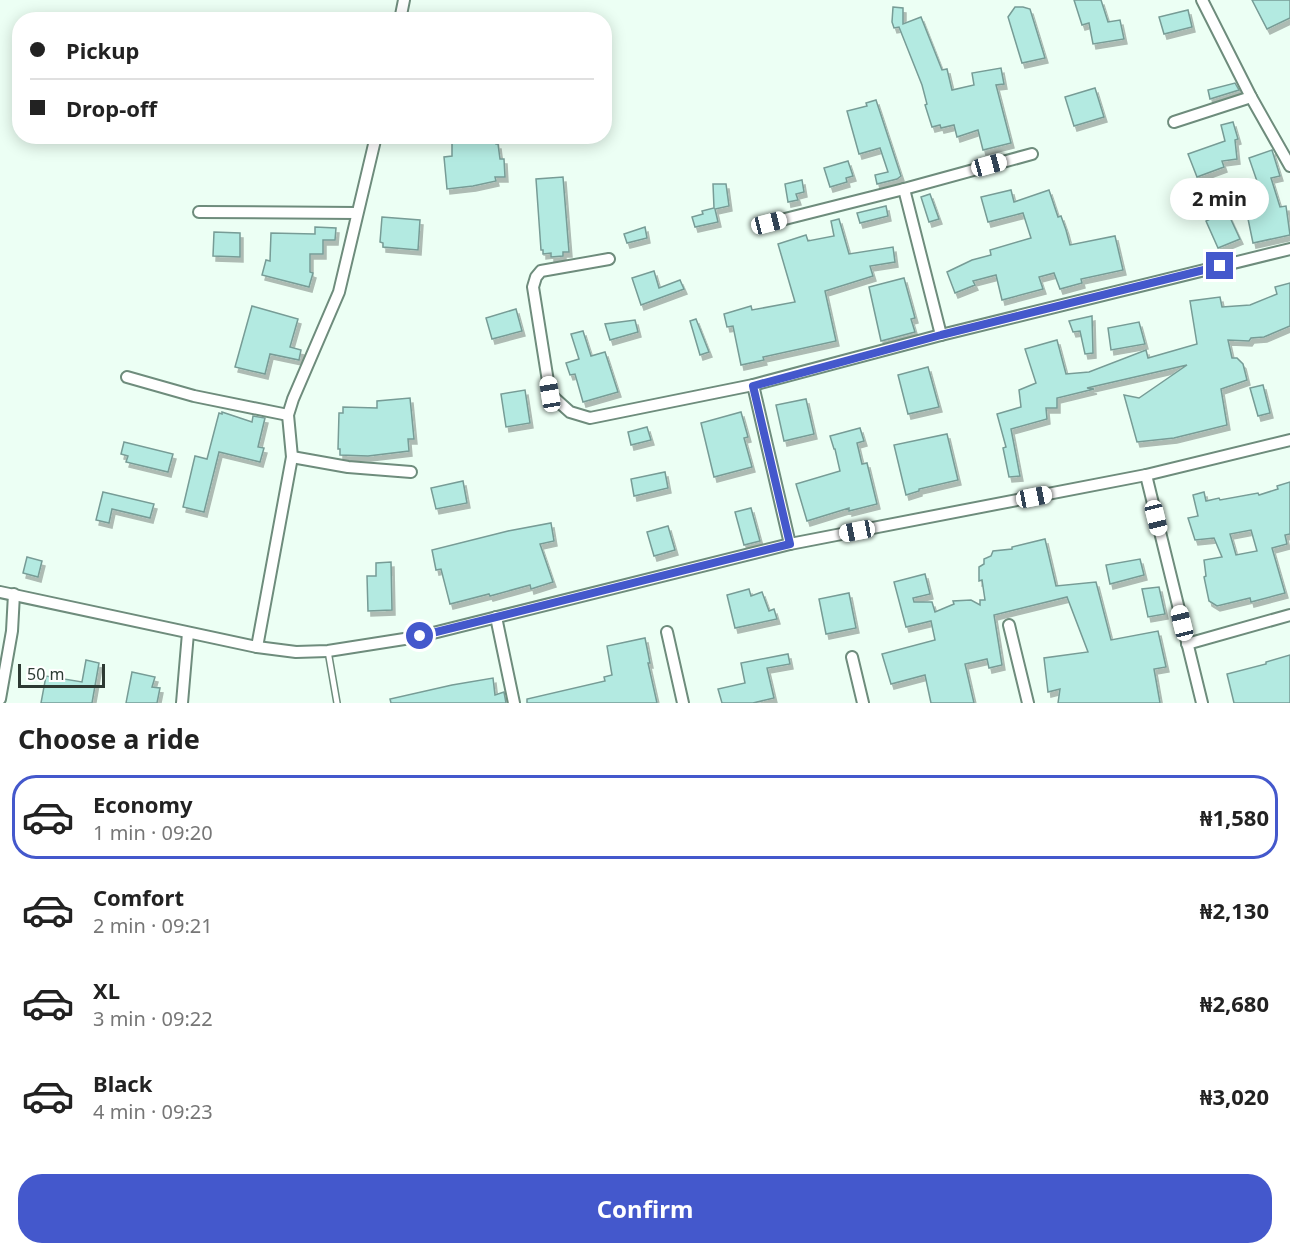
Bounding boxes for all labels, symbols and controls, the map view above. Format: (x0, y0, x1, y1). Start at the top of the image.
text: Pickup (66, 35, 139, 65)
text: Drop-off (66, 93, 157, 123)
car (969, 152, 1009, 178)
callout: 2 min (1170, 179, 1270, 221)
text: 2 min (1192, 185, 1247, 212)
car (749, 210, 789, 236)
route end (1206, 252, 1233, 279)
car (538, 375, 562, 413)
car (1015, 485, 1053, 509)
car (1143, 498, 1169, 538)
car (838, 519, 876, 543)
car (1169, 603, 1195, 643)
route start (406, 622, 433, 649)
scale bar (18, 661, 105, 688)
text: 50 m (27, 663, 64, 685)
text: Choose a ride (18, 720, 200, 757)
text: Economy (93, 789, 192, 819)
icon: car (21, 790, 75, 844)
text: ₦1,580 (1200, 802, 1269, 832)
text: 1 min · 09:20 (93, 819, 213, 846)
text: Comfort (93, 882, 184, 912)
icon: car (21, 883, 75, 937)
text: ₦2,130 (1200, 895, 1269, 925)
text: 2 min · 09:21 (93, 912, 213, 939)
text: XL (93, 975, 120, 1005)
icon: car (21, 976, 75, 1030)
text: ₦2,680 (1200, 988, 1269, 1018)
text: 3 min · 09:22 (93, 1005, 213, 1032)
text: Black (93, 1068, 152, 1098)
icon: car (21, 1069, 75, 1123)
text: ₦3,020 (1200, 1081, 1269, 1111)
text: 4 min · 09:23 (93, 1098, 213, 1125)
button: Confirm (18, 1174, 1272, 1243)

